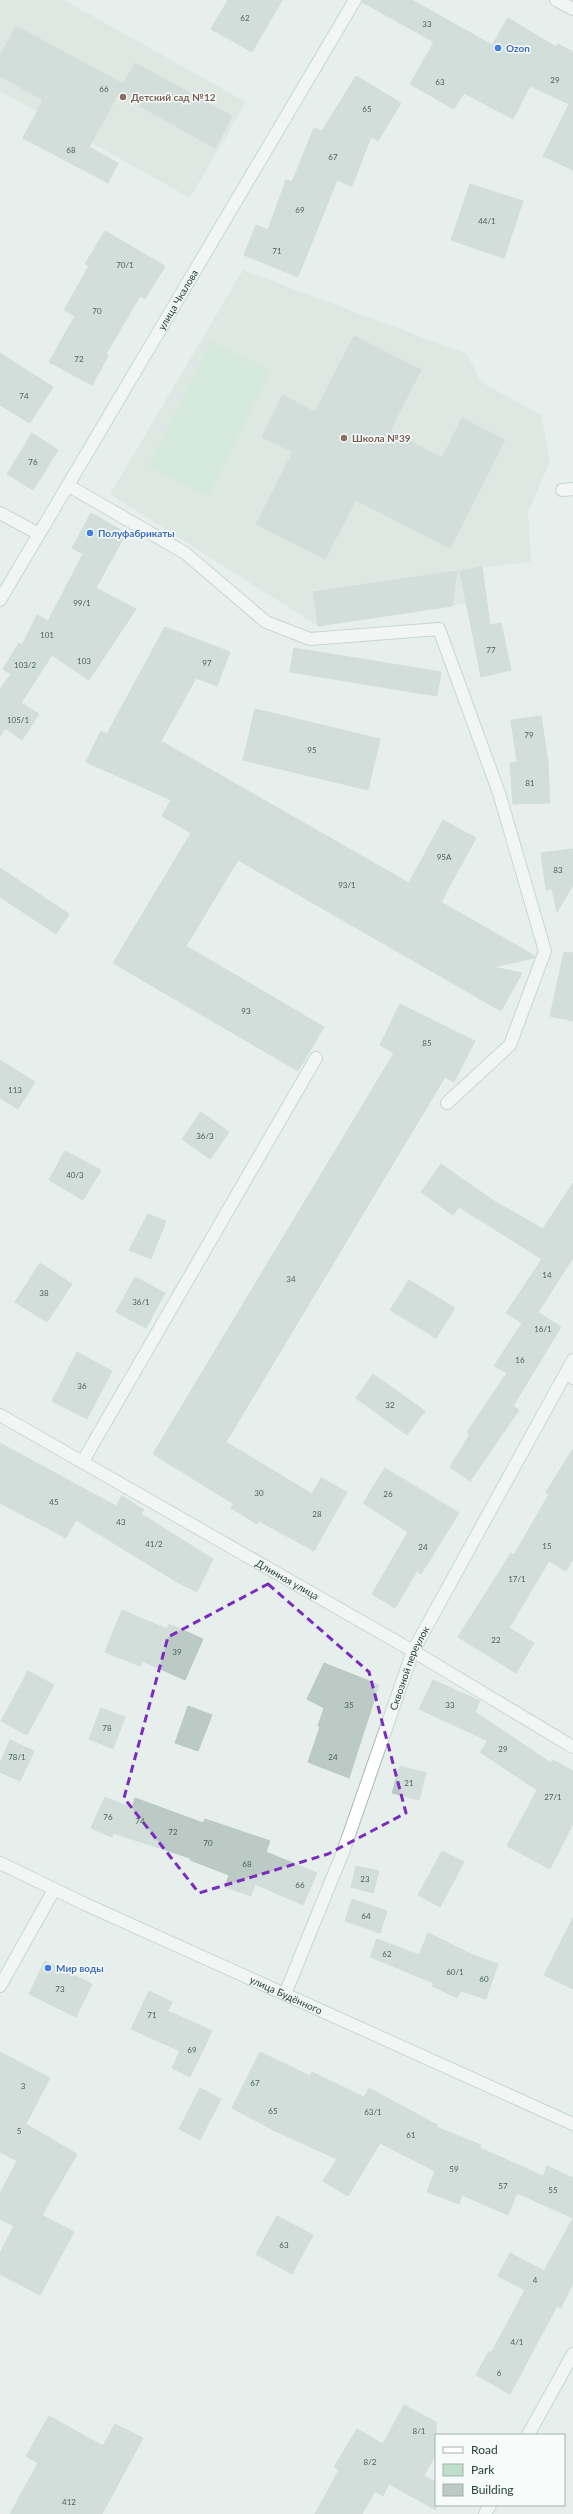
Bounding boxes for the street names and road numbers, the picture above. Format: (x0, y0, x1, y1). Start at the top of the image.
street label: улица Чкалова (155, 267, 200, 332)
street label: Длинная улица (254, 1556, 321, 1602)
street label: Сквозной переулок (387, 1623, 432, 1712)
street label: улица Будённого (248, 1973, 325, 2016)

